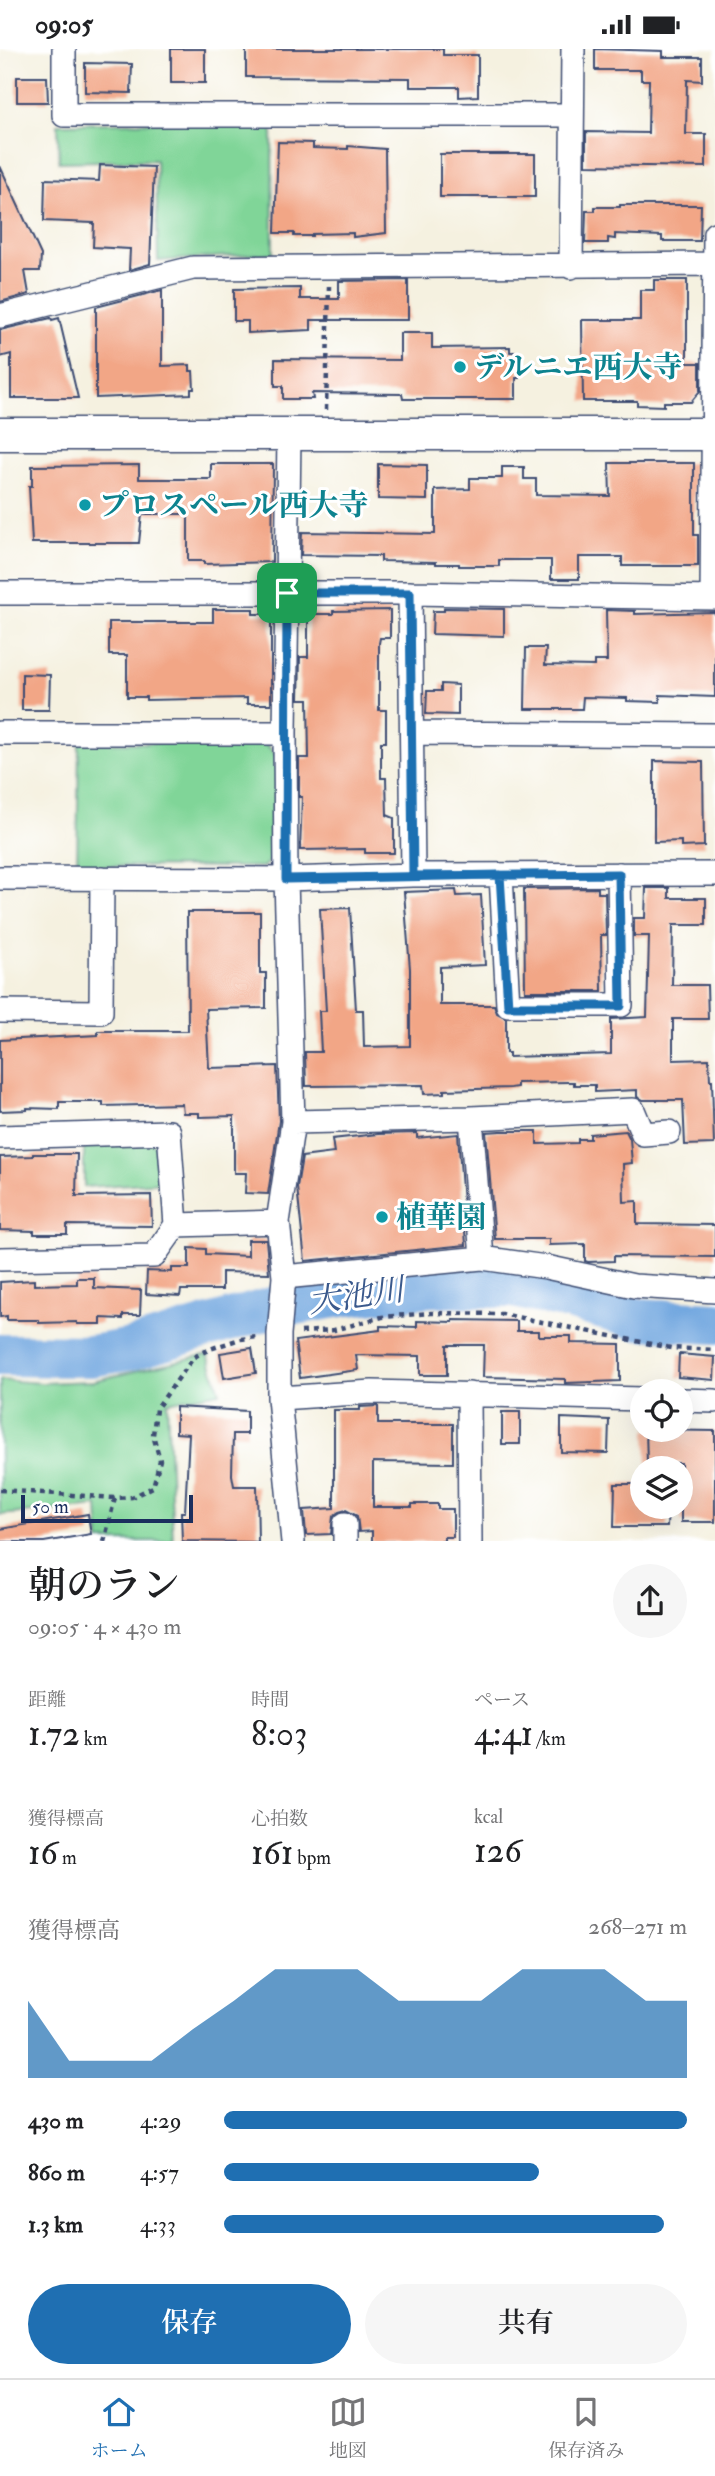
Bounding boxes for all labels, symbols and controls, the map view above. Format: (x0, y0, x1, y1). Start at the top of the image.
text: 09:05 (35, 9, 93, 41)
place label: デルニエ西大寺 (474, 349, 683, 386)
marker: デルニエ西大寺 (452, 359, 468, 375)
place label: プロスペール西大寺 (99, 487, 368, 524)
marker: プロスペール西大寺 (77, 497, 93, 513)
pin (257, 563, 317, 623)
icon: arrive (268, 574, 306, 612)
place label: 植華園 (396, 1199, 486, 1236)
marker: 植華園 (374, 1209, 390, 1225)
water label: 大池川 (306, 1269, 409, 1322)
map controls (630, 1379, 693, 1519)
button: locate (630, 1379, 693, 1442)
button: layers (630, 1456, 693, 1519)
scale bar (21, 1493, 192, 1524)
text: 50 m (32, 1495, 69, 1519)
text: 朝のラン (28, 1562, 180, 1610)
button: share (613, 1564, 687, 1638)
text: 09:05 · 4 × 430 m (28, 1612, 181, 1641)
text: 距離 (28, 1688, 66, 1712)
text: 時間 (251, 1688, 289, 1712)
text: ペース (474, 1688, 530, 1712)
text: 1.72 (28, 1712, 80, 1756)
text: 8:03 (251, 1712, 307, 1756)
text: 4:41 (474, 1712, 533, 1756)
text: km (80, 1727, 108, 1751)
text: /km (533, 1727, 566, 1751)
text: kcal (474, 1805, 503, 1829)
text: 獲得標高 (28, 1807, 104, 1831)
text: 心拍数 (251, 1807, 308, 1831)
text: 126 (474, 1829, 522, 1873)
text: 16 (28, 1831, 58, 1875)
text: 161 (251, 1831, 293, 1875)
text: m (58, 1846, 77, 1870)
text: bpm (293, 1846, 331, 1870)
text: 268–271 m (588, 1912, 687, 1941)
text: 獲得標高 (28, 1916, 120, 1945)
text: 430 m (28, 2106, 84, 2135)
text: 4:29 (140, 2106, 182, 2135)
text: 860 m (28, 2158, 85, 2187)
text: 4:57 (140, 2158, 179, 2187)
text: 1.3 km (28, 2210, 83, 2239)
text: 4:33 (140, 2210, 176, 2239)
button: 保存 (28, 2284, 351, 2364)
button: 共有 (365, 2284, 687, 2364)
tab: ホーム (91, 2393, 148, 2463)
tab: 地図 (329, 2393, 367, 2463)
tab: 保存済み (548, 2393, 624, 2463)

